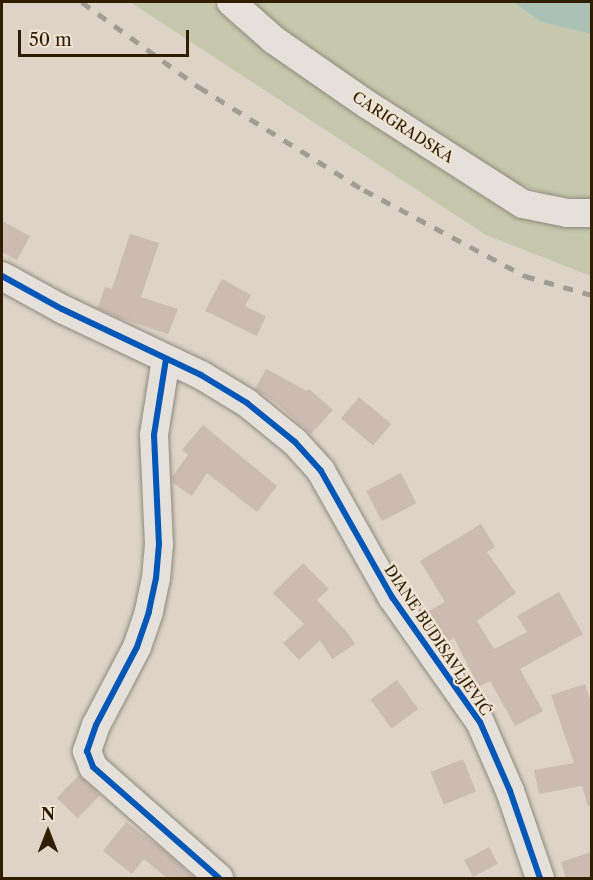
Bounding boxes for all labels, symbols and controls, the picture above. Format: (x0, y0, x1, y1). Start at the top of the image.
scale bar (21, 18, 192, 56)
text: 50 m (29, 29, 72, 51)
street label: CARIGRADSKA (349, 88, 457, 166)
street label: DIANE BUDISAVLJEVIĆ (381, 561, 495, 719)
north arrow (18, 802, 78, 862)
text: N (41, 804, 55, 824)

